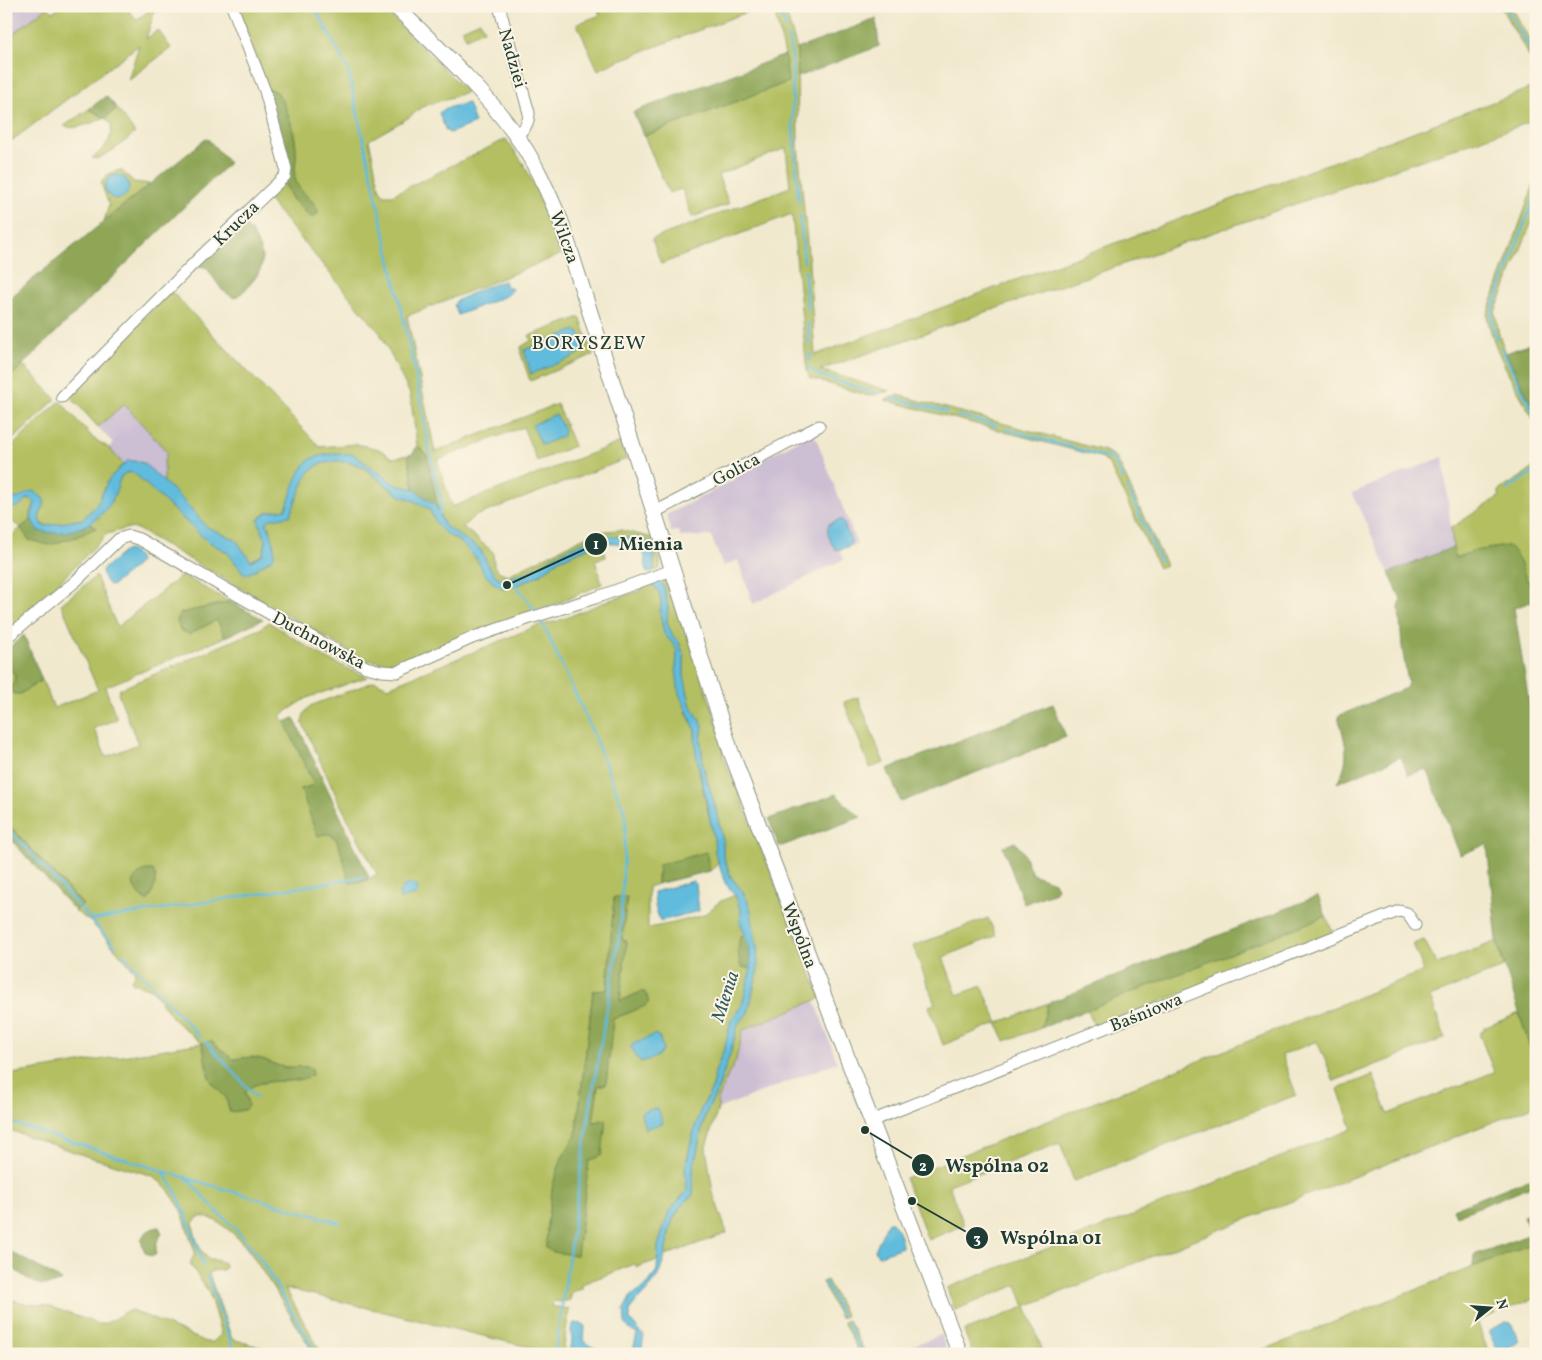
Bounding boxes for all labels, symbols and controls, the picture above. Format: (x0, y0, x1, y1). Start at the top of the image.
street label: Nadziei (491, 26, 532, 91)
street label: Krucza (208, 196, 266, 252)
street label: Wilcza (543, 208, 585, 267)
district label: BORYSZEW (531, 330, 647, 358)
street label: Golica (709, 447, 765, 493)
callout: Mienia (584, 527, 693, 561)
text: Mienia (619, 532, 683, 558)
text: 1 (593, 535, 599, 556)
street label: Duchnowska (267, 606, 369, 676)
street label: Wspólna (775, 899, 823, 972)
water label: Mienia (705, 968, 746, 1026)
street label: Baśniowa (1106, 987, 1187, 1039)
callout: Wspólna 02 (910, 1148, 1059, 1182)
text: Wspólna 02 (945, 1154, 1049, 1180)
text: 2 (919, 1157, 927, 1178)
callout: Wspólna 01 (965, 1221, 1111, 1255)
text: Wspólna 01 (1000, 1226, 1102, 1252)
text: 3 (973, 1229, 981, 1250)
north arrow (1464, 1282, 1514, 1332)
text: N (1490, 1297, 1512, 1312)

